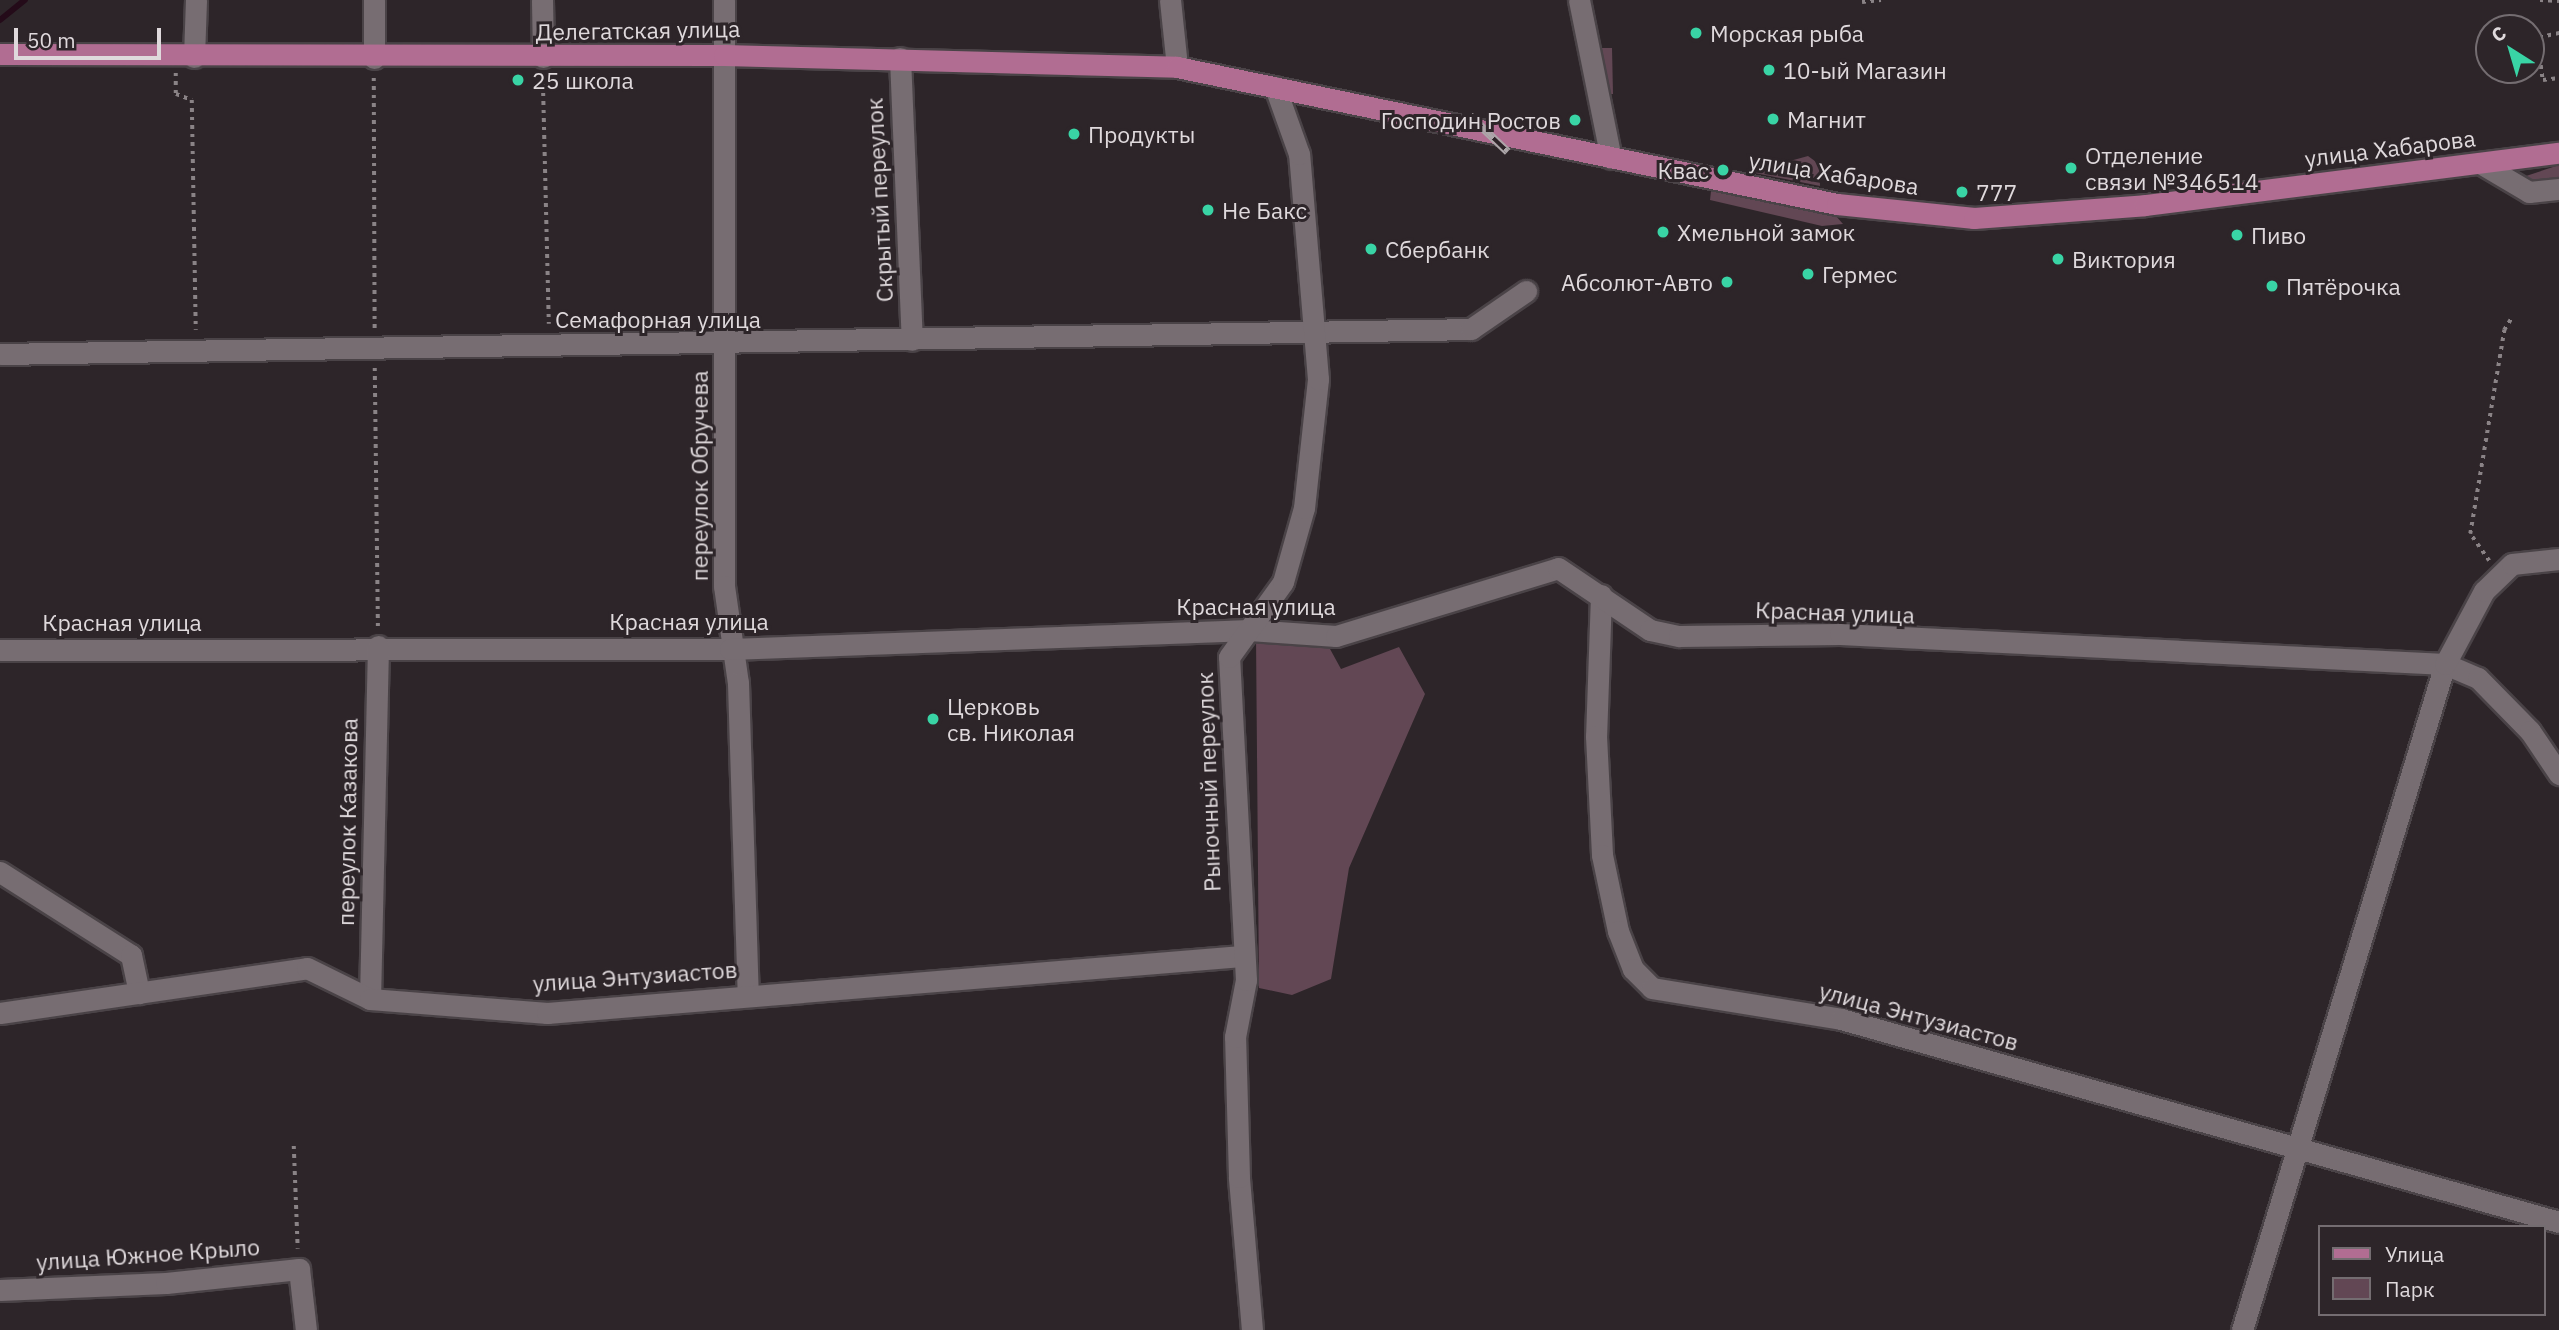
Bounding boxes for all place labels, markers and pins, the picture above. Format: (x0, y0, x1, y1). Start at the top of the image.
place label: Морская рыба (1710, 19, 1864, 47)
marker: Морская рыба (1688, 25, 1704, 41)
place label: 10-ый Магазин (1783, 56, 1947, 84)
marker: 10-ый Магазин (1761, 62, 1777, 78)
place label: 25 школа (532, 66, 634, 94)
marker: 25 школа (510, 72, 526, 88)
place label: Магнит (1787, 105, 1866, 133)
place label: Господин Ростов (1381, 106, 1561, 134)
marker: Магнит (1765, 111, 1781, 127)
marker: Господин Ростов (1567, 112, 1583, 128)
place label: Продукты (1088, 120, 1195, 148)
marker: Продукты (1066, 126, 1082, 142)
place label: Отделение связи №346514 (2085, 141, 2258, 195)
place label: Квас (1657, 156, 1709, 184)
marker: Отделение связи №346514 (2063, 160, 2079, 176)
marker: Квас (1715, 162, 1731, 178)
place label: 777 (1976, 178, 2017, 206)
marker: 777 (1954, 184, 1970, 200)
place label: Не Бакс (1222, 196, 1307, 224)
marker: Не Бакс (1200, 202, 1216, 218)
place label: Хмельной замок (1677, 218, 1855, 246)
place label: Пиво (2251, 221, 2306, 249)
marker: Хмельной замок (1655, 224, 1671, 240)
marker: Пиво (2229, 227, 2245, 243)
place label: Сбербанк (1385, 235, 1490, 263)
marker: Сбербанк (1363, 241, 1379, 257)
place label: Виктория (2072, 245, 2176, 273)
marker: Виктория (2050, 251, 2066, 267)
place label: Гермес (1822, 260, 1897, 288)
marker: Гермес (1800, 266, 1816, 282)
place label: Абсолют-Авто (1561, 268, 1713, 296)
place label: Пятёрочка (2286, 272, 2401, 300)
marker: Абсолют-Авто (1719, 274, 1735, 290)
marker: Пятёрочка (2264, 278, 2280, 294)
place label: Церковь св. Николая (947, 692, 1075, 746)
marker: Церковь св. Николая (925, 711, 941, 727)

